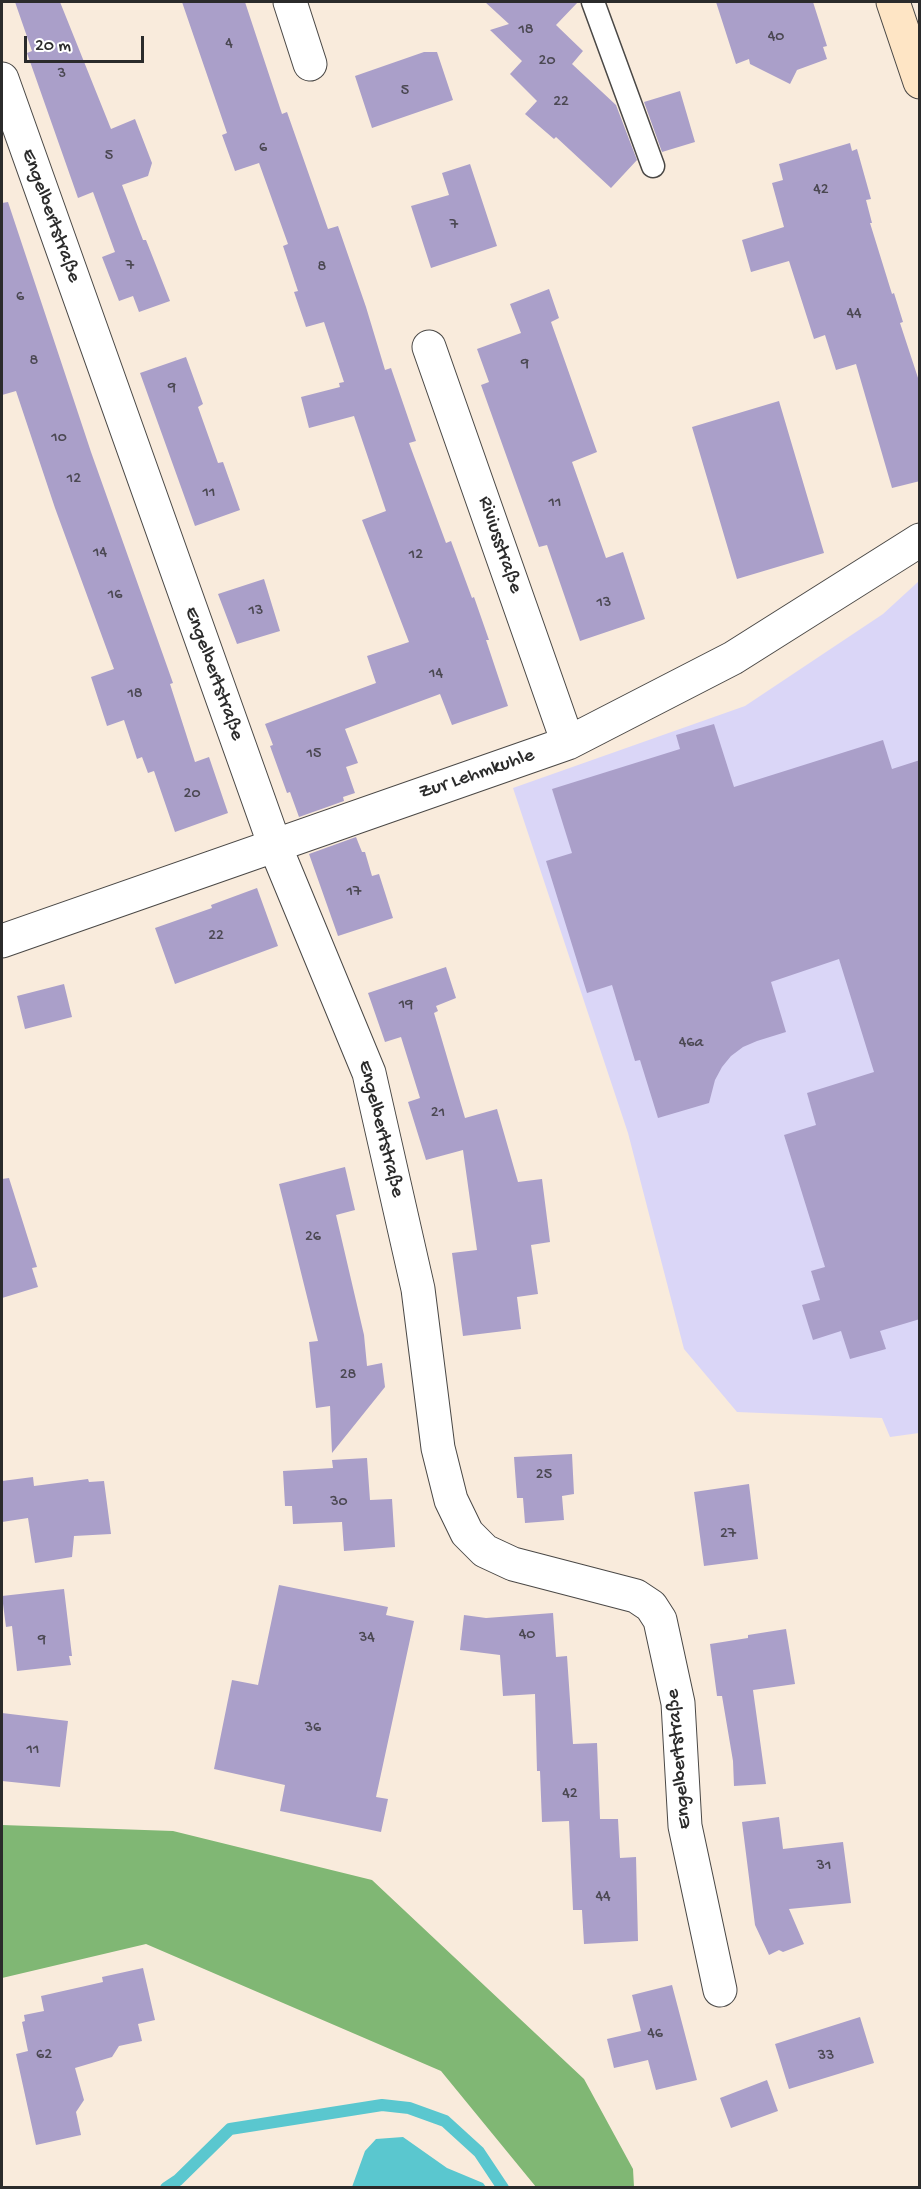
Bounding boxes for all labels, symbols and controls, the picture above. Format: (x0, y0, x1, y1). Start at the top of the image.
house number: 18 (518, 21, 534, 41)
scale bar (27, 24, 147, 62)
house number: 40 (768, 28, 784, 48)
house number: 4 (225, 35, 233, 55)
text: 20 m (35, 36, 71, 57)
house number: 20 (539, 52, 555, 72)
house number: 3 (58, 65, 66, 85)
house number: 5 (401, 82, 409, 102)
house number: 22 (553, 93, 569, 113)
house number: 6 (259, 139, 267, 159)
street label: Engelbertstraße (15, 146, 85, 286)
house number: 5 (105, 147, 113, 167)
house number: 42 (813, 181, 829, 201)
house number: 7 (450, 216, 458, 236)
house number: 7 (126, 257, 134, 277)
house number: 8 (318, 258, 326, 278)
house number: 6 (16, 288, 24, 308)
house number: 44 (846, 305, 862, 325)
house number: 8 (30, 352, 38, 372)
house number: 9 (521, 355, 529, 375)
house number: 9 (168, 379, 176, 399)
house number: 10 (51, 429, 67, 449)
house number: 12 (67, 470, 81, 490)
house number: 11 (203, 484, 215, 504)
street label: Riviusstraße (471, 493, 527, 597)
house number: 11 (549, 494, 561, 514)
house number: 14 (93, 544, 107, 564)
house number: 12 (409, 546, 423, 566)
house number: 16 (108, 586, 122, 606)
house number: 13 (597, 594, 611, 614)
house number: 13 (249, 602, 263, 622)
street label: Engelbertstraße (178, 604, 248, 744)
house number: 14 (429, 665, 443, 685)
house number: 18 (127, 685, 143, 705)
street label: Zur Lehmkuhle (416, 744, 538, 806)
house number: 15 (307, 745, 321, 765)
house number: 20 (184, 785, 200, 805)
house number: 17 (347, 883, 361, 903)
house number: 22 (208, 927, 224, 947)
house number: 19 (399, 996, 413, 1016)
house number: 46a (679, 1034, 703, 1054)
street label: Engelbertstraße (351, 1058, 409, 1200)
house number: 21 (431, 1104, 445, 1124)
house number: 26 (305, 1228, 321, 1248)
house number: 28 (340, 1366, 356, 1386)
house number: 25 (536, 1466, 552, 1486)
house number: 30 (330, 1493, 348, 1513)
house number: 27 (720, 1525, 736, 1545)
house number: 40 (519, 1626, 535, 1646)
house number: 34 (359, 1629, 375, 1649)
house number: 9 (38, 1631, 46, 1651)
street label: Engelbertstraße (662, 1688, 698, 1830)
house number: 36 (305, 1719, 321, 1739)
house number: 11 (27, 1741, 39, 1761)
house number: 42 (562, 1785, 578, 1805)
house number: 31 (817, 1857, 831, 1877)
house number: 44 (595, 1888, 611, 1908)
house number: 46 (647, 2025, 663, 2045)
house number: 62 (36, 2046, 52, 2066)
house number: 33 (818, 2047, 834, 2067)

